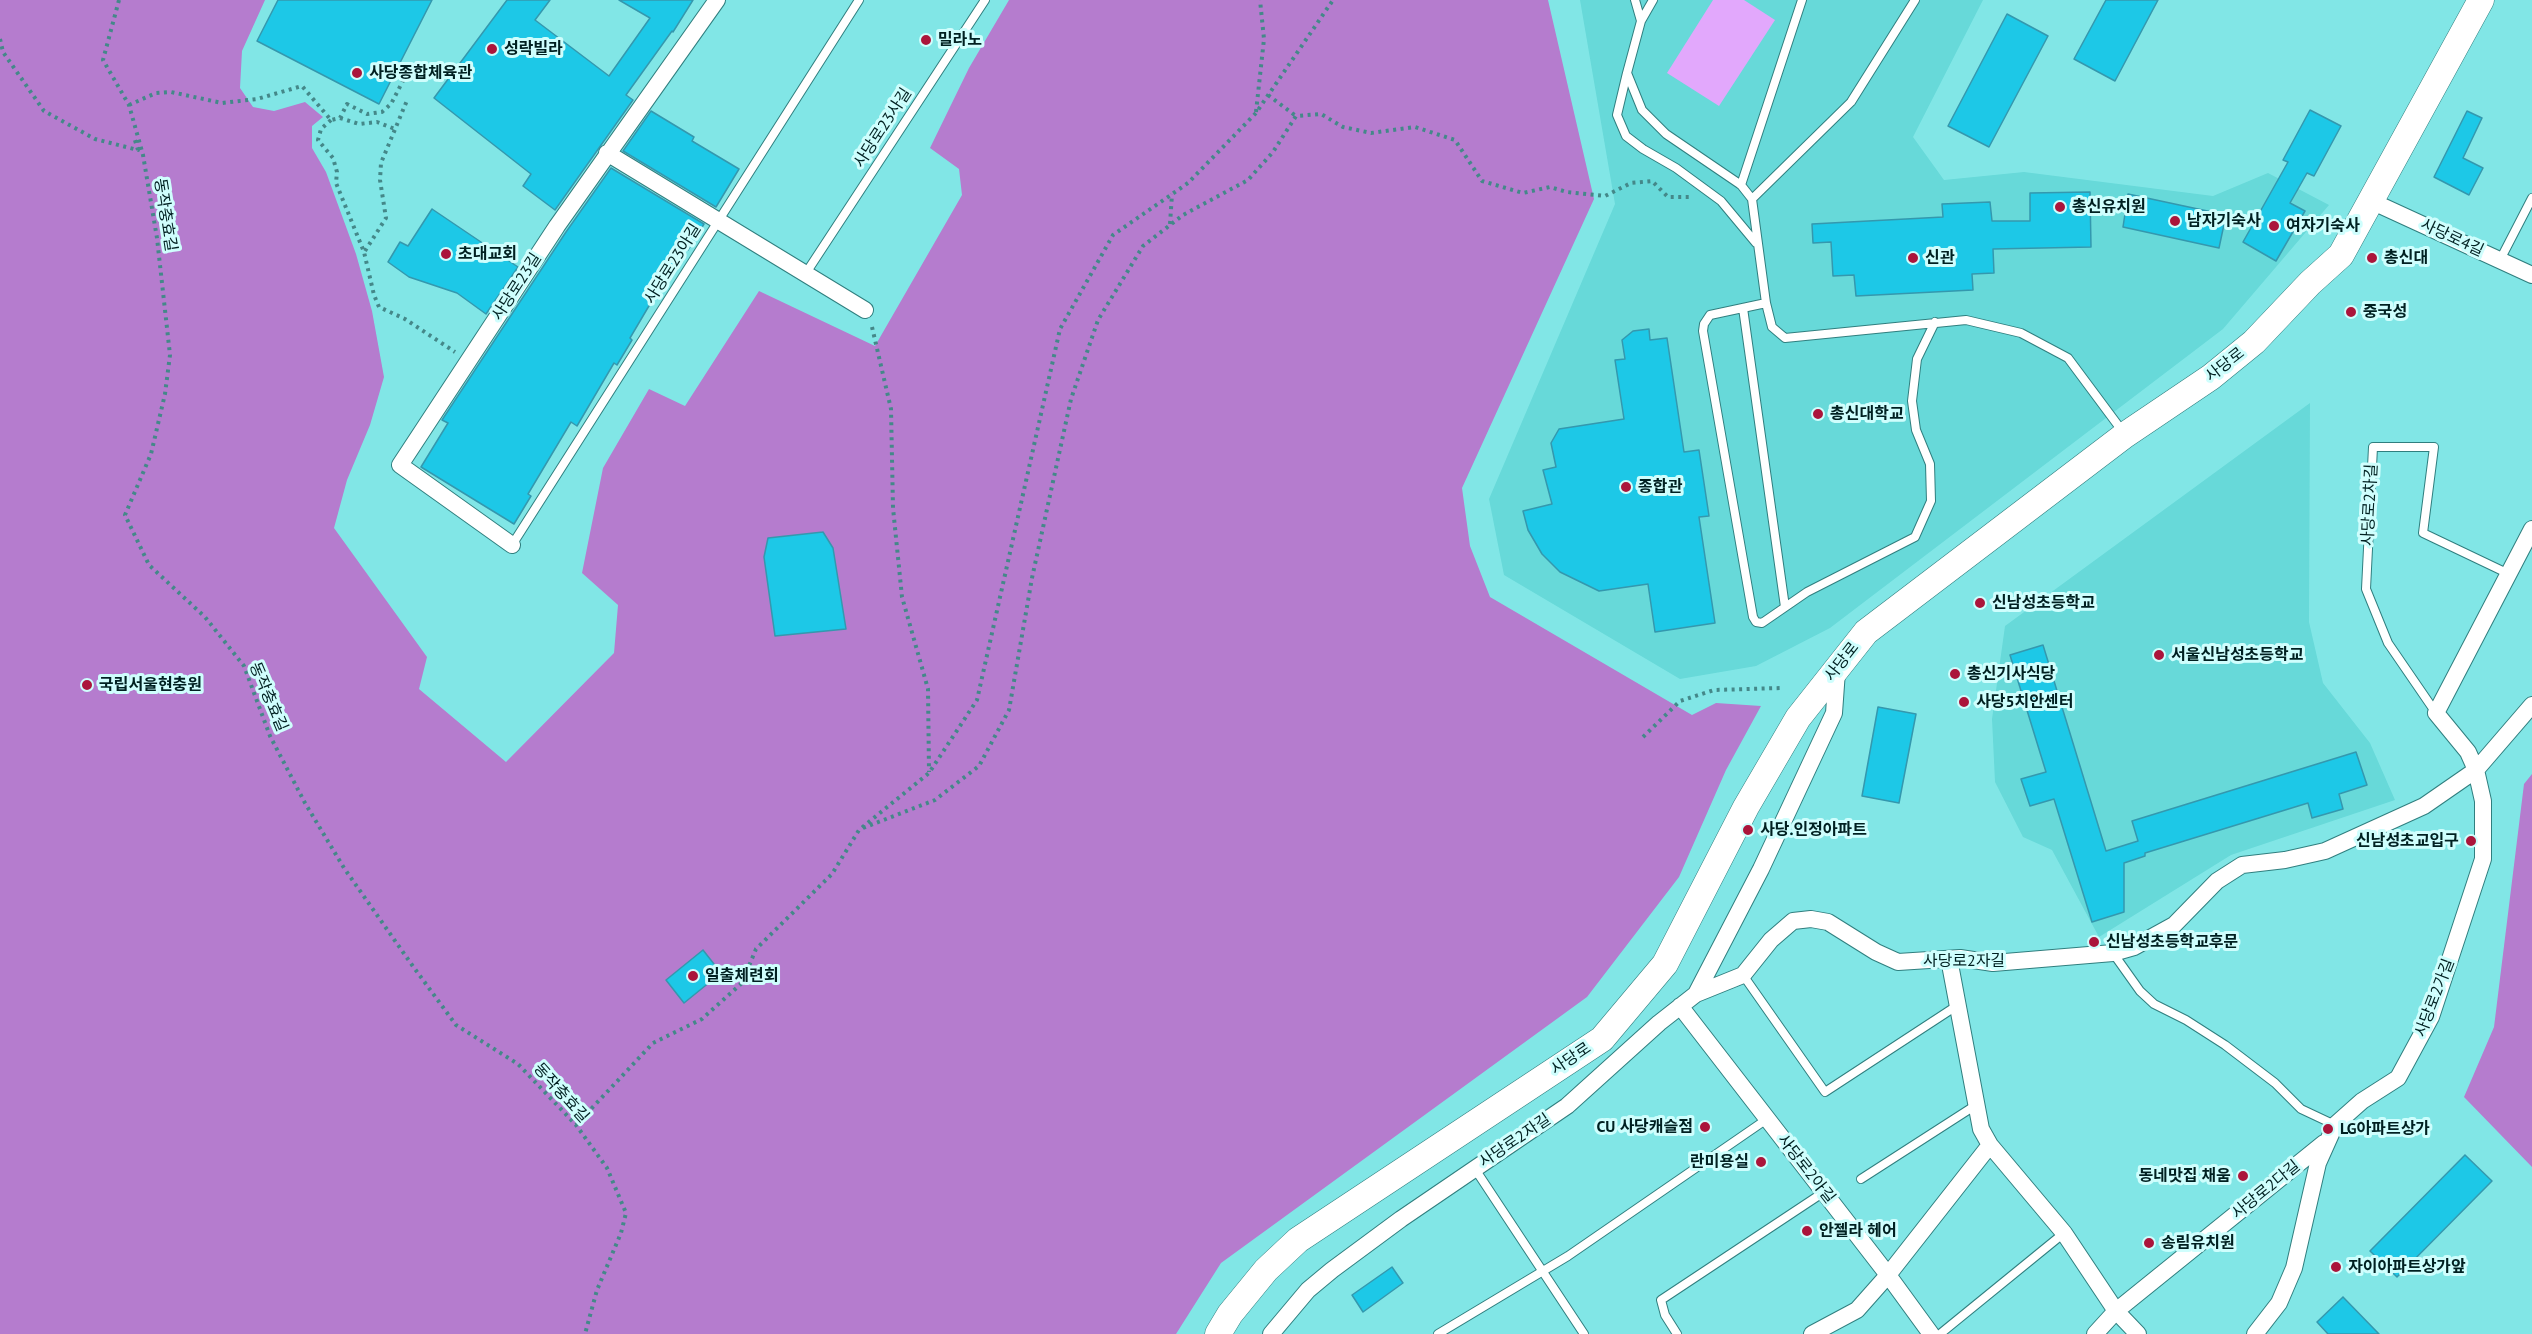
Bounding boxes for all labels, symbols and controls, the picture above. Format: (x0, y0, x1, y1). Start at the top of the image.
place label: 밀라노 (938, 30, 982, 50)
marker: 밀라노 (919, 33, 933, 47)
place label: 성락빌라 (504, 39, 563, 59)
marker: 성락빌라 (485, 42, 499, 56)
place label: 사당종합체육관 (369, 63, 472, 83)
marker: 사당종합체육관 (350, 66, 364, 80)
street label: 사당로23사길 (850, 85, 916, 171)
street label: 동작충효길 (150, 177, 180, 253)
place label: 총신유치원 (2072, 197, 2146, 217)
marker: 총신유치원 (2053, 200, 2067, 214)
place label: 남자기숙사 (2187, 211, 2261, 231)
marker: 남자기숙사 (2168, 214, 2182, 228)
street label: 사당로4길 (2417, 215, 2487, 261)
place label: 여자기숙사 (2286, 216, 2360, 236)
marker: 여자기숙사 (2267, 219, 2281, 233)
street label: 사당로23아길 (641, 220, 705, 308)
place label: 초대교회 (458, 244, 517, 264)
marker: 초대교회 (439, 247, 453, 261)
place label: 신관 (1925, 248, 1954, 268)
place label: 총신대 (2384, 248, 2428, 268)
street label: 사당로23길 (488, 250, 546, 324)
marker: 신관 (1906, 251, 1920, 265)
marker: 총신대 (2365, 251, 2379, 265)
place label: 중국성 (2363, 302, 2407, 322)
marker: 중국성 (2344, 305, 2358, 319)
street label: 사당로 (2202, 344, 2248, 386)
place label: 총신대학교 (1830, 404, 1904, 424)
marker: 총신대학교 (1811, 407, 1825, 421)
street label: 사당로2차길 (2358, 463, 2382, 547)
place label: 종합관 (1638, 477, 1682, 497)
marker: 종합관 (1619, 480, 1633, 494)
place label: 신남성초등학교 (1992, 593, 2095, 613)
marker: 신남성초등학교 (1973, 596, 1987, 610)
street label: 사당로 (1821, 639, 1863, 685)
place label: 서울신남성초등학교 (2171, 645, 2303, 665)
marker: 서울신남성초등학교 (2152, 648, 2166, 662)
street label: 동작충효길 (245, 659, 291, 735)
place label: 총신기사식당 (1967, 664, 2055, 684)
marker: 총신기사식당 (1948, 667, 1962, 681)
place label: 국립서울현충원 (99, 675, 202, 695)
marker: 국립서울현충원 (80, 678, 94, 692)
place label: 사당5치안센터 (1976, 692, 2073, 712)
marker: 사당5치안센터 (1957, 695, 1971, 709)
place label: 사당.인정아파트 (1760, 820, 1867, 840)
marker: 사당.인정아파트 (1741, 823, 1755, 837)
place label: 신남성초교입구 (2356, 831, 2459, 851)
marker: 신남성초교입구 (2464, 834, 2478, 848)
place label: 신남성초등학교후문 (2106, 932, 2238, 952)
marker: 신남성초등학교후문 (2087, 935, 2101, 949)
street label: 사당로2자길 (1923, 951, 2005, 971)
street label: 사당로2가길 (2411, 956, 2459, 1040)
place label: 일출체련회 (705, 966, 779, 986)
marker: 일출체련회 (686, 969, 700, 983)
street label: 사당로 (1547, 1039, 1595, 1079)
street label: 동작충효길 (529, 1059, 593, 1127)
street label: 사당로2자길 (1476, 1110, 1554, 1172)
place label: CU 사당캐슬점 (1596, 1117, 1693, 1137)
place label: LG아파트상가 (2340, 1119, 2430, 1139)
marker: CU 사당캐슬점 (1698, 1120, 1712, 1134)
marker: LG아파트상가 (2321, 1122, 2335, 1136)
street label: 사당로2아길 (1773, 1131, 1839, 1207)
place label: 란미용실 (1690, 1152, 1749, 1172)
marker: 란미용실 (1754, 1155, 1768, 1169)
street label: 사당로2다길 (2228, 1157, 2304, 1223)
place label: 동네맛집 채움 (2139, 1166, 2231, 1186)
marker: 동네맛집 채움 (2236, 1169, 2250, 1183)
place label: 안젤라 헤어 (1819, 1221, 1897, 1241)
marker: 안젤라 헤어 (1800, 1224, 1814, 1238)
place label: 송림유치원 (2161, 1233, 2235, 1253)
marker: 송림유치원 (2142, 1236, 2156, 1250)
place label: 자이아파트상가앞 (2348, 1257, 2466, 1277)
marker: 자이아파트상가앞 (2329, 1260, 2343, 1274)

